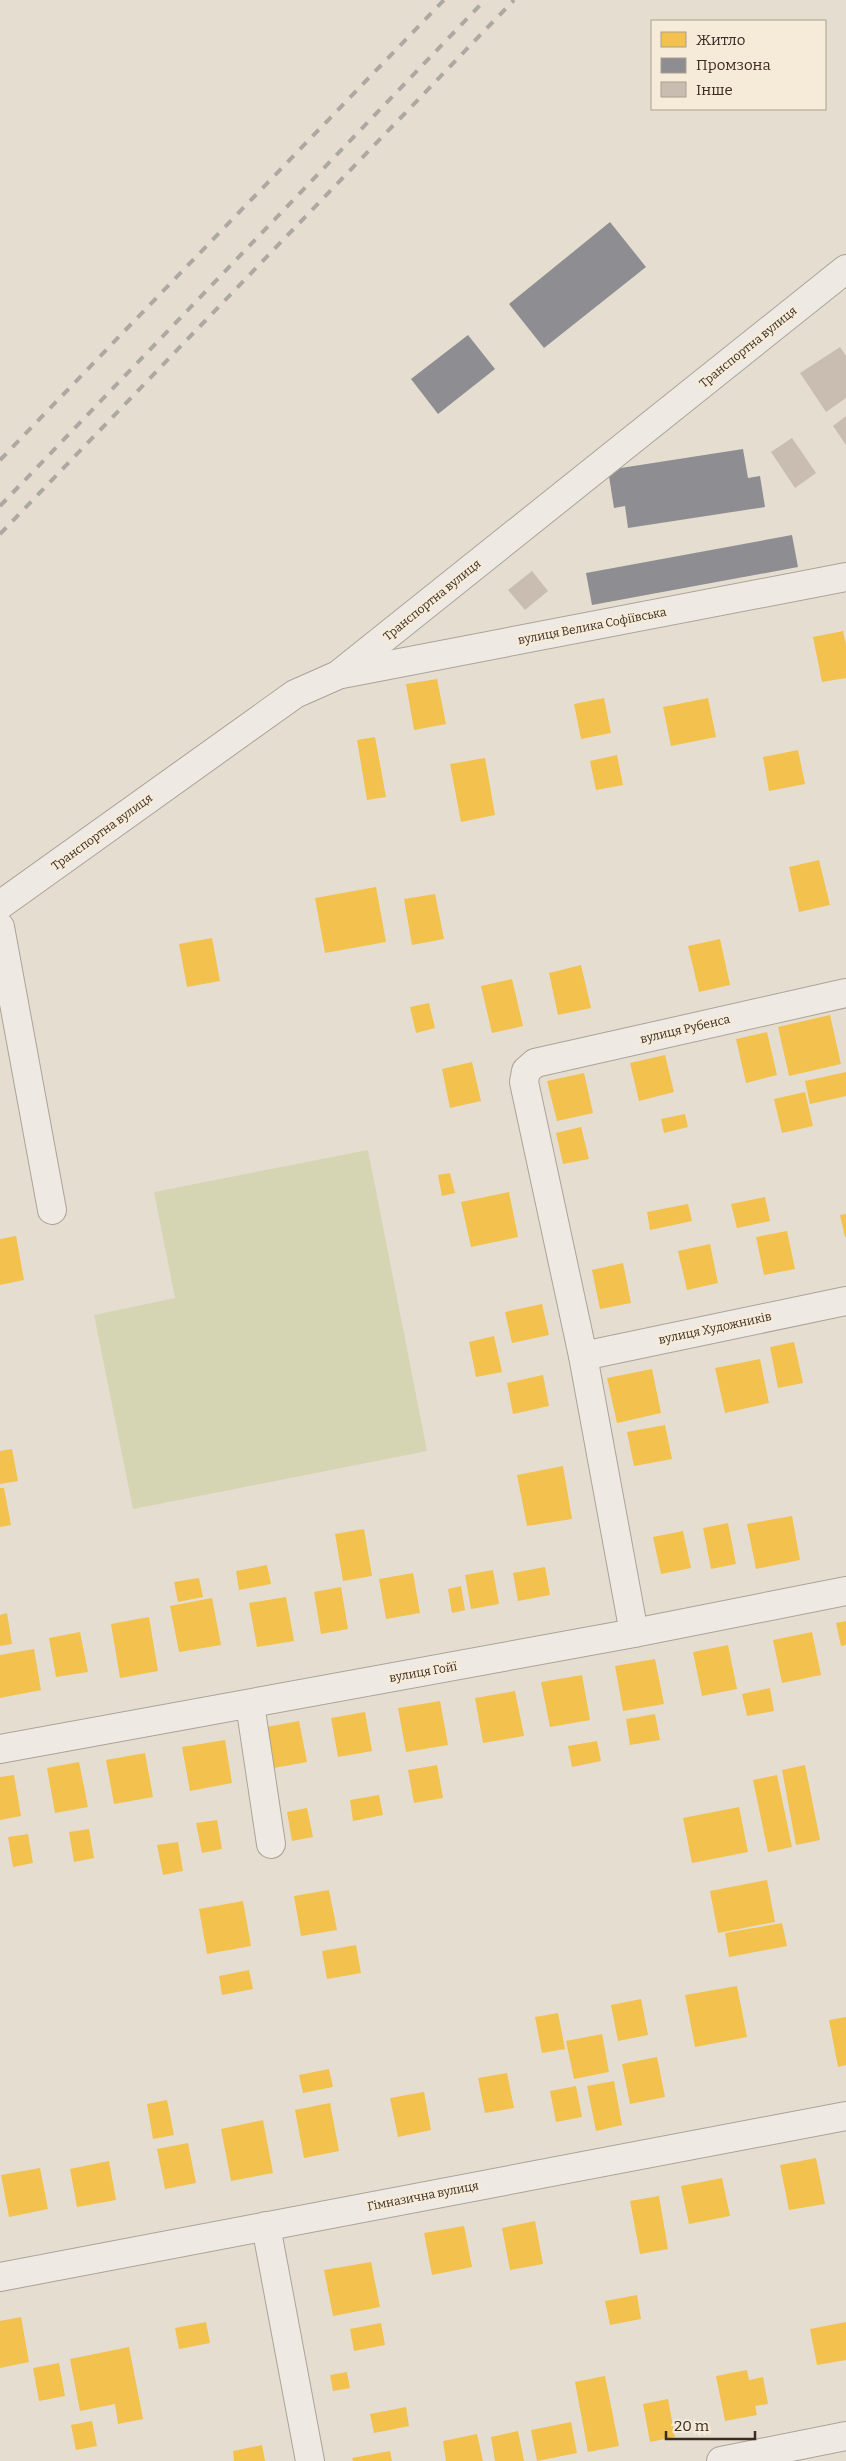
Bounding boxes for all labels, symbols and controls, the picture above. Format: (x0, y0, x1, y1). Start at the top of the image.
legend (651, 20, 826, 110)
text: Житло (696, 31, 745, 49)
text: Промзона (696, 56, 771, 74)
text: Інше (696, 81, 733, 99)
street label: Транспортна вулиця (697, 303, 800, 391)
street label: Транспортна вулиця (381, 556, 484, 644)
street label: вулиця Велика Софіївська (517, 605, 668, 647)
street label: Транспортна вулиця (49, 791, 155, 873)
street label: вулиця Рубенса (639, 1012, 732, 1046)
street label: вулиця Художників (657, 1309, 773, 1347)
street label: вулиця Гойї (388, 1659, 458, 1685)
street label: Гімназична вулиця (366, 2178, 480, 2214)
scale bar (666, 2408, 755, 2440)
text: 20 m (674, 2417, 710, 2435)

